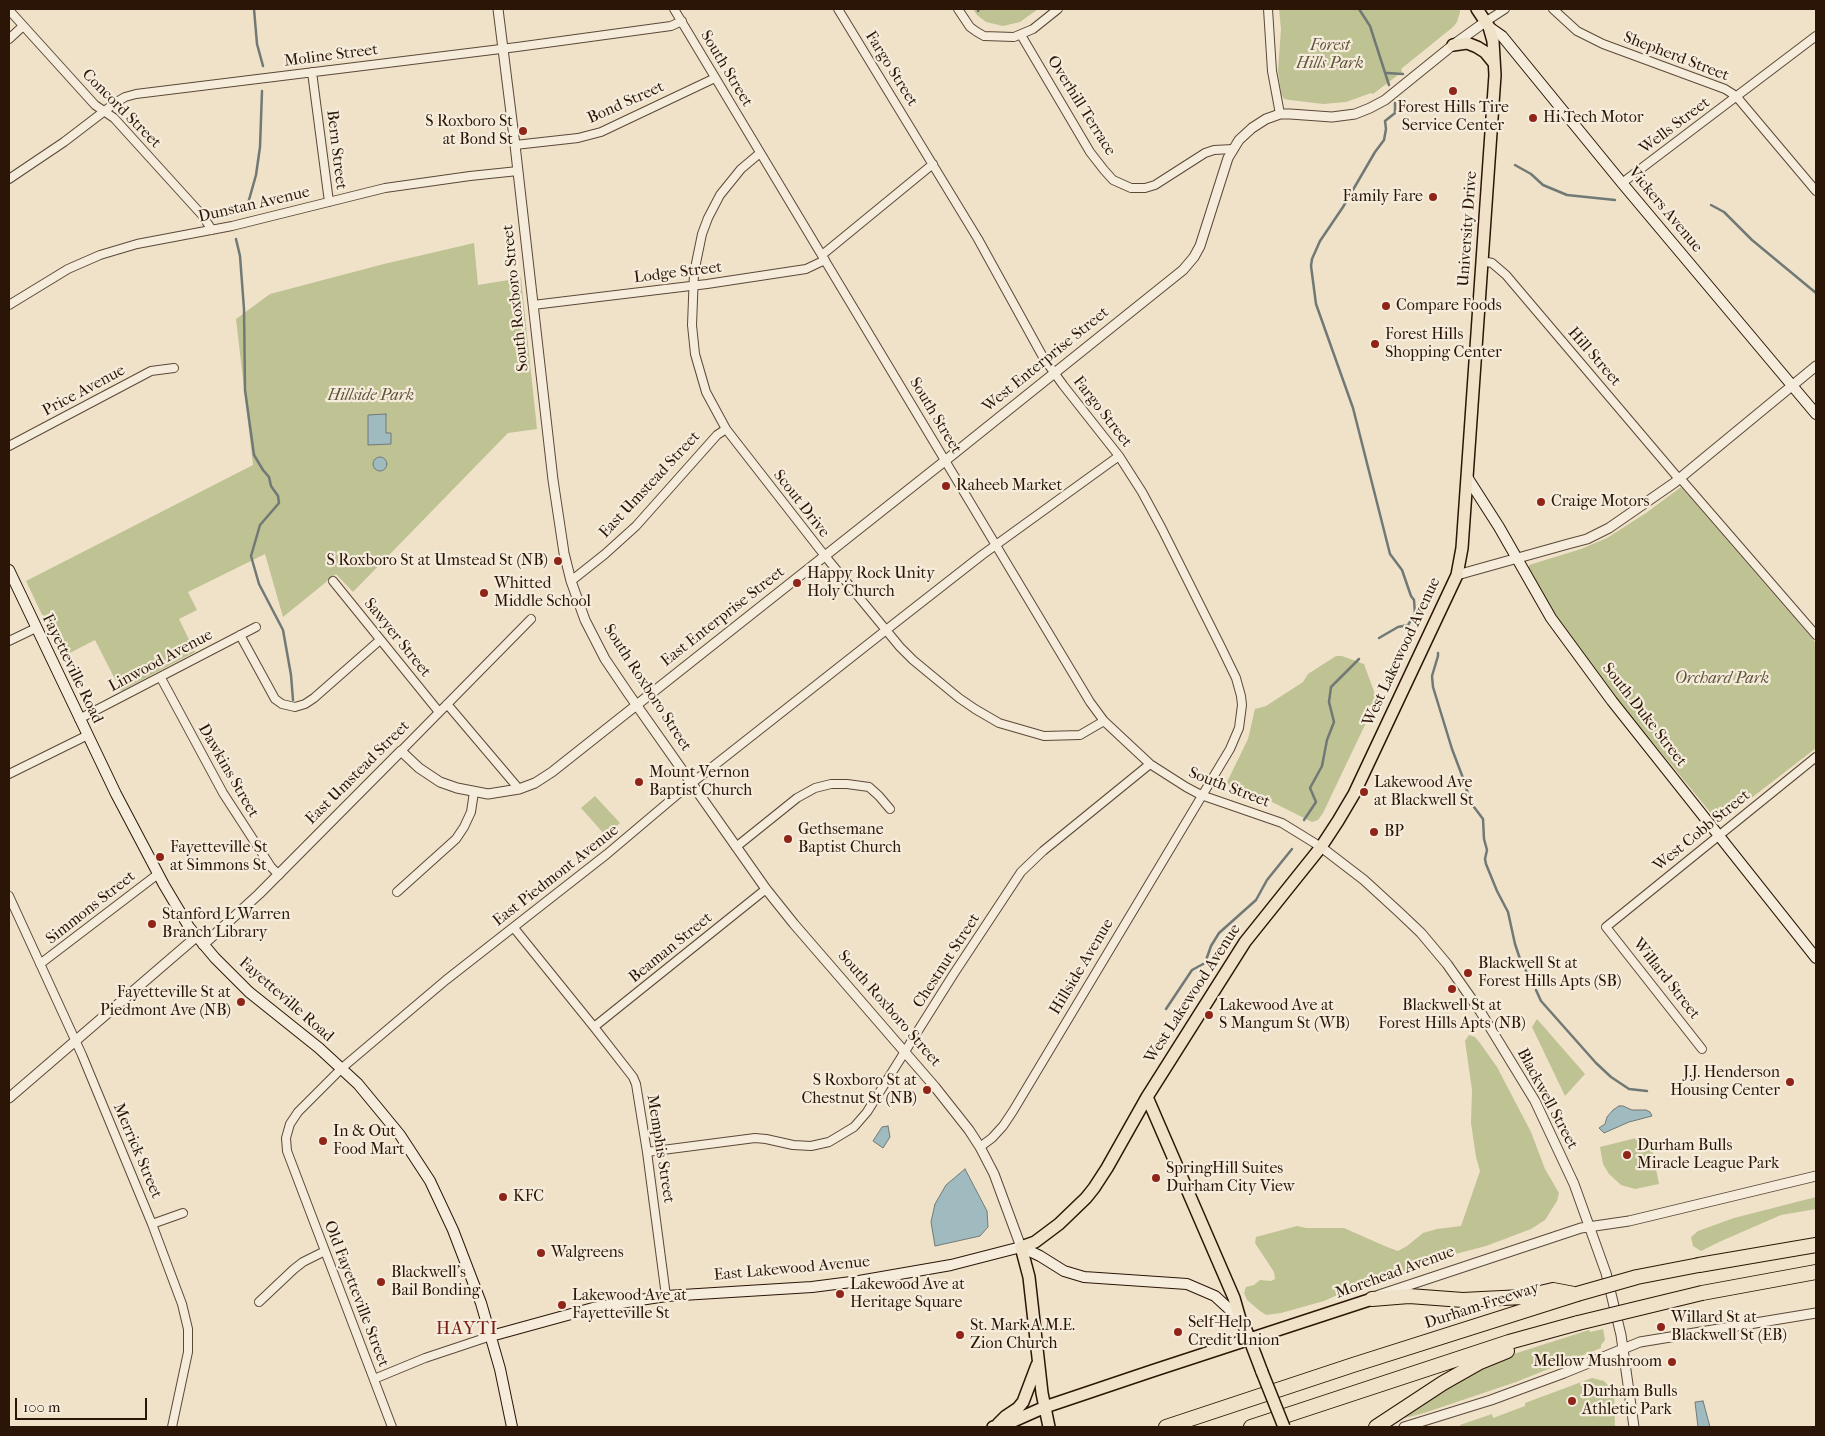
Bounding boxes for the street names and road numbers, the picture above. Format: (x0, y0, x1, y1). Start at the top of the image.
street label: South Street (696, 27, 756, 111)
street label: Fargo Street (860, 28, 922, 110)
street label: Shepherd Street (1621, 28, 1731, 86)
street label: Moline Street (283, 41, 379, 71)
street label: Overhill Terrace (1043, 52, 1119, 160)
street label: Concord Street (77, 65, 165, 153)
street label: Bond Street (585, 78, 667, 128)
street label: Wells Street (1636, 93, 1714, 159)
street label: Bern Street (322, 109, 350, 191)
street label: Vickers Avenue (1624, 163, 1706, 257)
street label: University Drive (1454, 171, 1482, 287)
street label: Dunstan Avenue (196, 183, 312, 227)
street label: South Roxboro Street (499, 224, 533, 372)
street label: Lodge Street (633, 258, 723, 288)
street label: West Enterprise Street (979, 303, 1113, 417)
street label: Hill Street (1563, 324, 1625, 390)
street label: Price Avenue (39, 361, 129, 421)
street label: Fargo Street (1068, 373, 1136, 451)
street label: South Street (905, 374, 965, 458)
street label: East Umstead Street (595, 428, 705, 542)
street label: Scout Drive (769, 466, 833, 542)
street label: East Enterprise Street (657, 563, 789, 671)
street label: West Lakewood Avenue (1359, 575, 1445, 729)
street label: Sawyer Street (359, 595, 435, 681)
street label: Fayetteville Road (37, 611, 107, 727)
street label: South Roxboro Street (599, 621, 695, 755)
street label: Linwood Avenue (106, 626, 216, 696)
street label: South Duke Street (1598, 659, 1690, 771)
street label: East Umstead Street (302, 717, 414, 829)
street label: Dawkins Street (193, 721, 263, 821)
street label: South Street (1186, 764, 1272, 812)
street label: West Cobb Street (1650, 786, 1754, 876)
street label: East Piedmont Avenue (489, 821, 623, 931)
street label: Simmons Street (42, 867, 140, 949)
street label: Beaman Street (626, 909, 716, 987)
street label: Chestnut Street (909, 910, 985, 1012)
street label: Hillside Avenue (1046, 916, 1118, 1018)
street label: West Lakewood Avenue (1141, 921, 1245, 1067)
street label: Willard Street (1628, 935, 1704, 1023)
street label: South Roxboro Street (833, 947, 945, 1071)
street label: Fayetteville Road (235, 954, 337, 1046)
street label: Blackwell Street (1512, 1045, 1582, 1153)
street label: Memphis Street (642, 1093, 678, 1205)
street label: Merrick Street (108, 1101, 166, 1201)
street label: Old Fayetteville Street (319, 1218, 393, 1370)
street label: Morehead Avenue (1333, 1243, 1457, 1303)
street label: East Lakewood Avenue (713, 1253, 871, 1285)
street label: Durham Freeway (1422, 1278, 1542, 1334)

